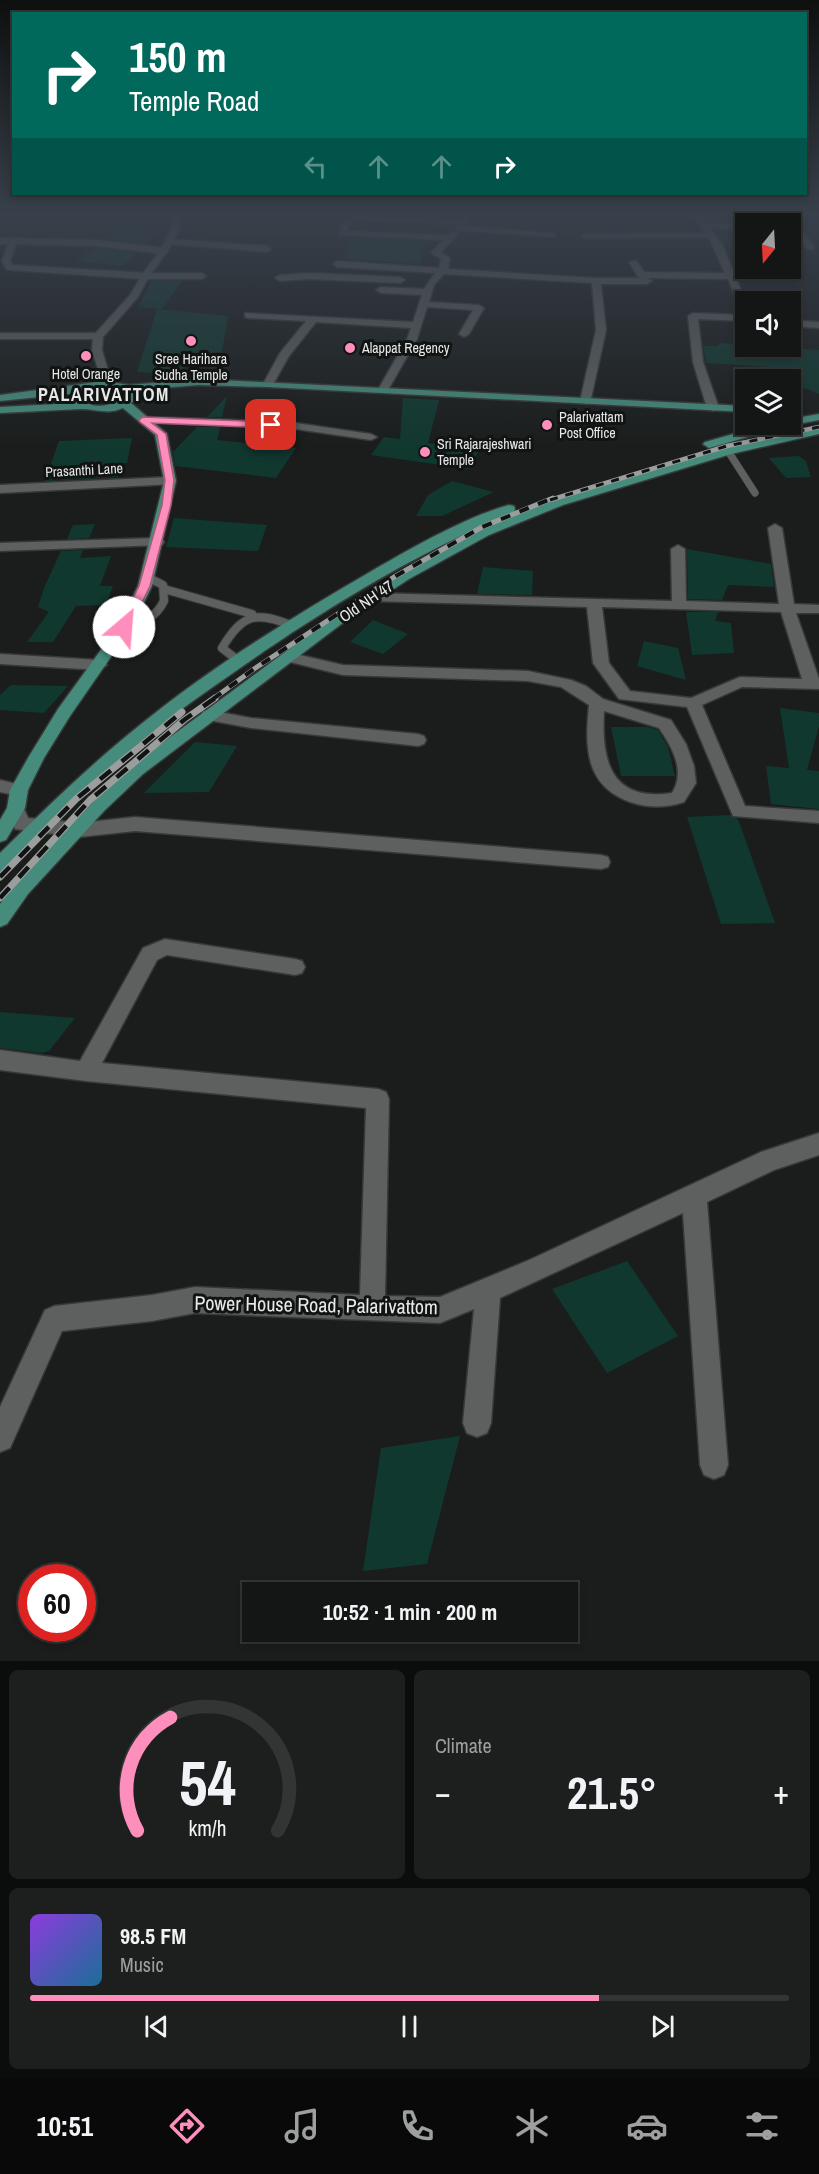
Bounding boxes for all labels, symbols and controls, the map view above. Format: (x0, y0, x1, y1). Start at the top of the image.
text: 150 m (129, 29, 227, 85)
icon: right (30, 36, 108, 114)
text: Temple Road (129, 83, 259, 119)
icon: left (299, 150, 332, 183)
icon: ahead (362, 150, 395, 183)
icon: ahead (425, 150, 458, 183)
icon: right (488, 150, 521, 183)
north arrow (735, 213, 801, 279)
map controls (735, 213, 801, 435)
button: sound (735, 291, 801, 357)
marker: Sree Harihara Sudha Temple (184, 334, 198, 348)
place label: Alappat Regency (361, 339, 450, 357)
marker: Alappat Regency (343, 341, 357, 355)
marker: Hotel Orange (79, 349, 93, 363)
place label: Sree Harihara Sudha Temple (154, 350, 228, 384)
place label: Hotel Orange (52, 365, 120, 383)
button: layers (735, 369, 801, 435)
district label: PALARIVATTOM (38, 382, 170, 407)
pin (245, 399, 296, 450)
icon: arrive (254, 408, 287, 441)
place label: Palarivattam Post Office (559, 408, 623, 442)
marker: Palarivattam Post Office (540, 418, 554, 432)
place label: Sri Rajarajeshwari Temple (437, 435, 531, 469)
marker: Sri Rajarajeshwari Temple (418, 445, 432, 459)
street label: Prasanthi Lane (45, 459, 123, 481)
street label: Old NH 47 (334, 575, 398, 627)
position arrow (92, 595, 156, 659)
street label: Power House Road, Palarivattom (194, 1289, 438, 1320)
speed limit sign: 60 (18, 1564, 96, 1642)
text: 10:52 · 1 min · 200 m (323, 1597, 497, 1627)
text: Climate (435, 1732, 492, 1759)
text: 54 (179, 1740, 235, 1824)
text: 21.5° (567, 1762, 657, 1823)
text: − (435, 1770, 451, 1814)
text: + (773, 1770, 789, 1814)
text: km/h (188, 1815, 226, 1844)
text: 98.5 FM (120, 1921, 186, 1951)
text: Music (120, 1951, 164, 1978)
icon: previous (140, 2010, 173, 2043)
icon: pause (393, 2010, 426, 2043)
icon: next (646, 2010, 679, 2043)
icon: directions (166, 2105, 208, 2147)
icon: music (281, 2105, 323, 2147)
icon: phone (396, 2105, 438, 2147)
icon: climate (511, 2105, 553, 2147)
icon: car (626, 2105, 668, 2147)
icon: filters (741, 2105, 783, 2147)
text: 10:51 (36, 2108, 93, 2144)

